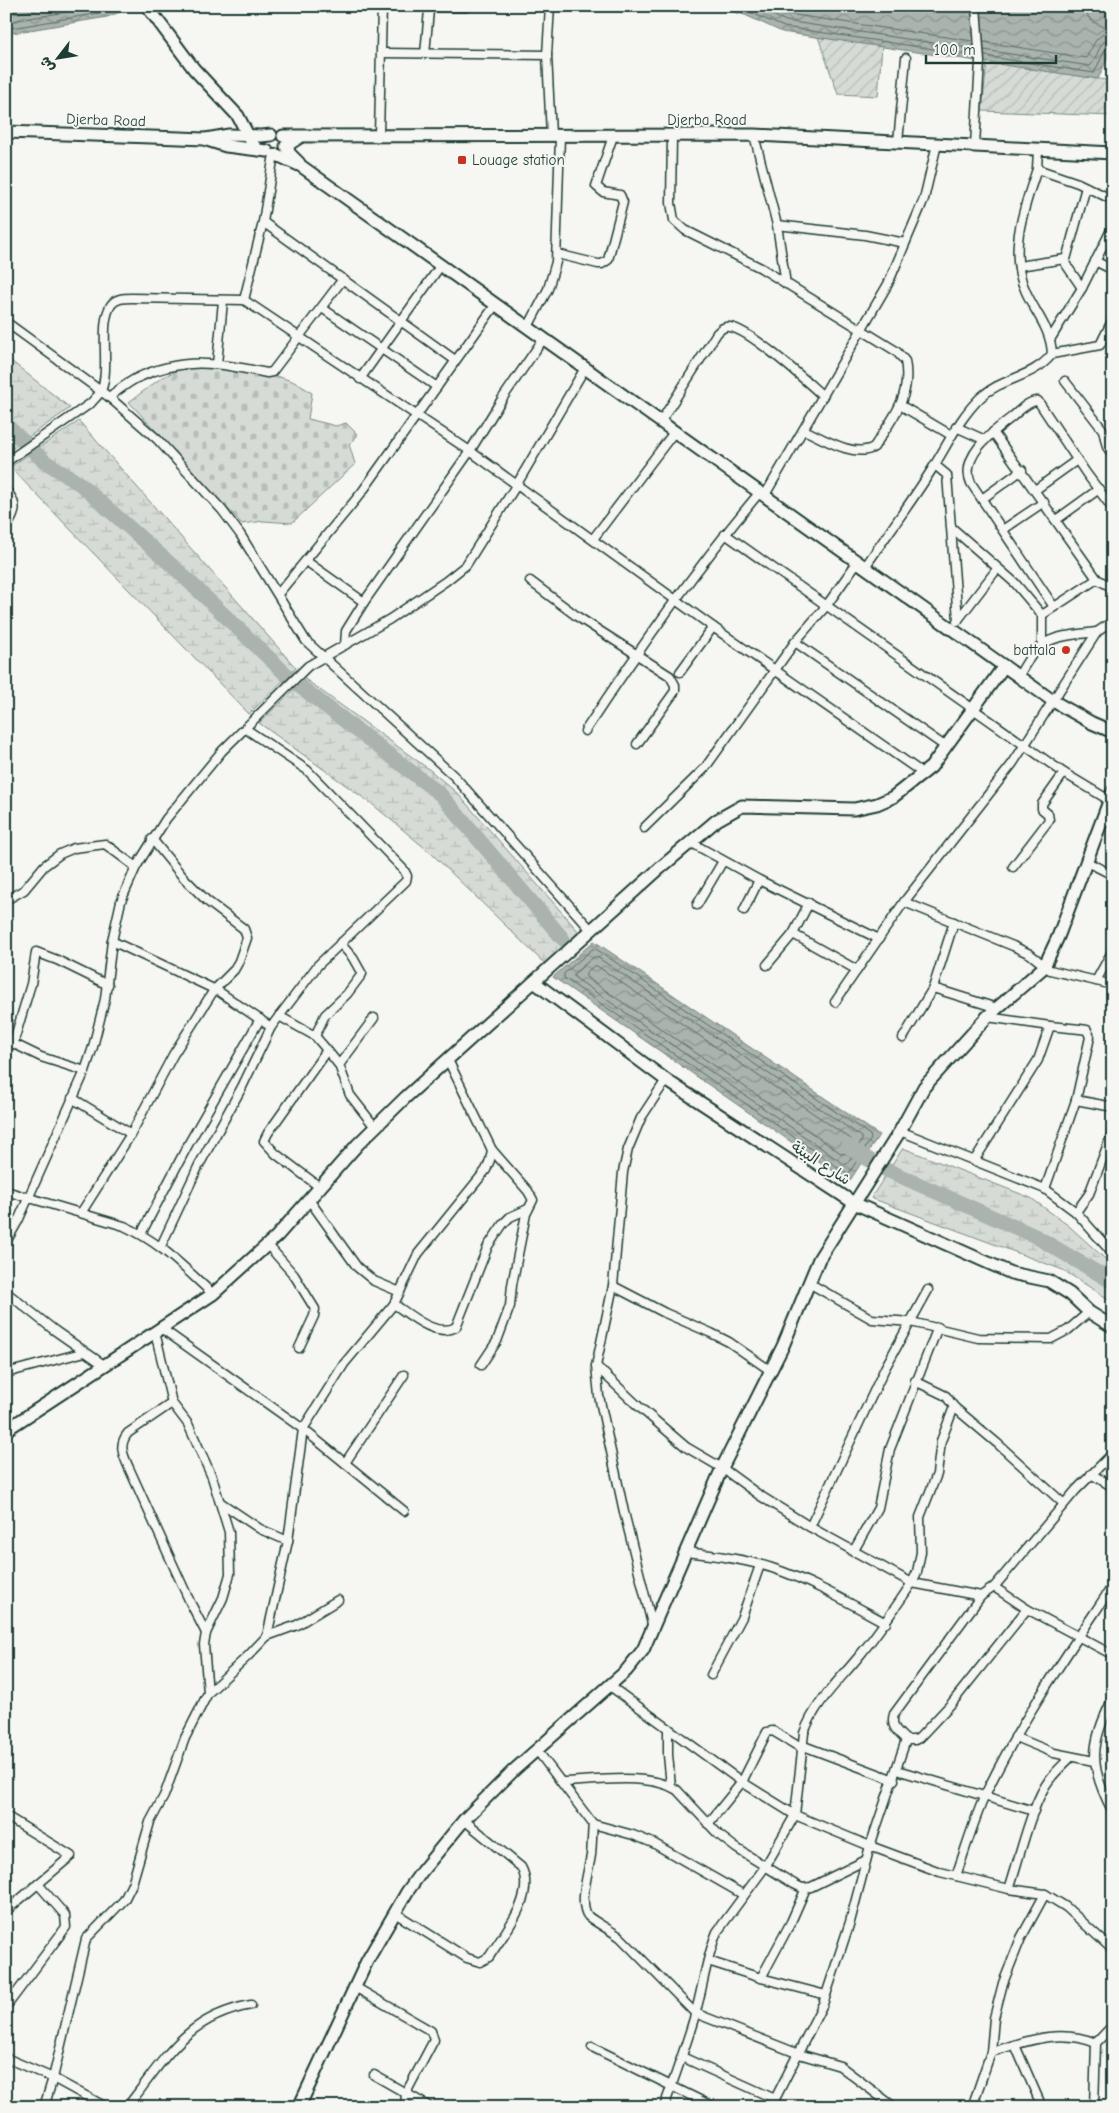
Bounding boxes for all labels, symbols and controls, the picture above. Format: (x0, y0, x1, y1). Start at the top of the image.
north arrow (32, 32, 82, 82)
scale bar (926, 32, 1056, 64)
text: 100 m (934, 41, 976, 59)
text: ش (36, 53, 59, 75)
street label: Djerba Road (66, 110, 146, 130)
street label: Djerba Road (667, 111, 747, 129)
place label: Louage station (472, 151, 565, 169)
marker: Louage station (456, 154, 468, 166)
place label: battala (1013, 641, 1056, 659)
marker: battala (1060, 644, 1072, 656)
street label: شارع البيئة (788, 1137, 854, 1190)

